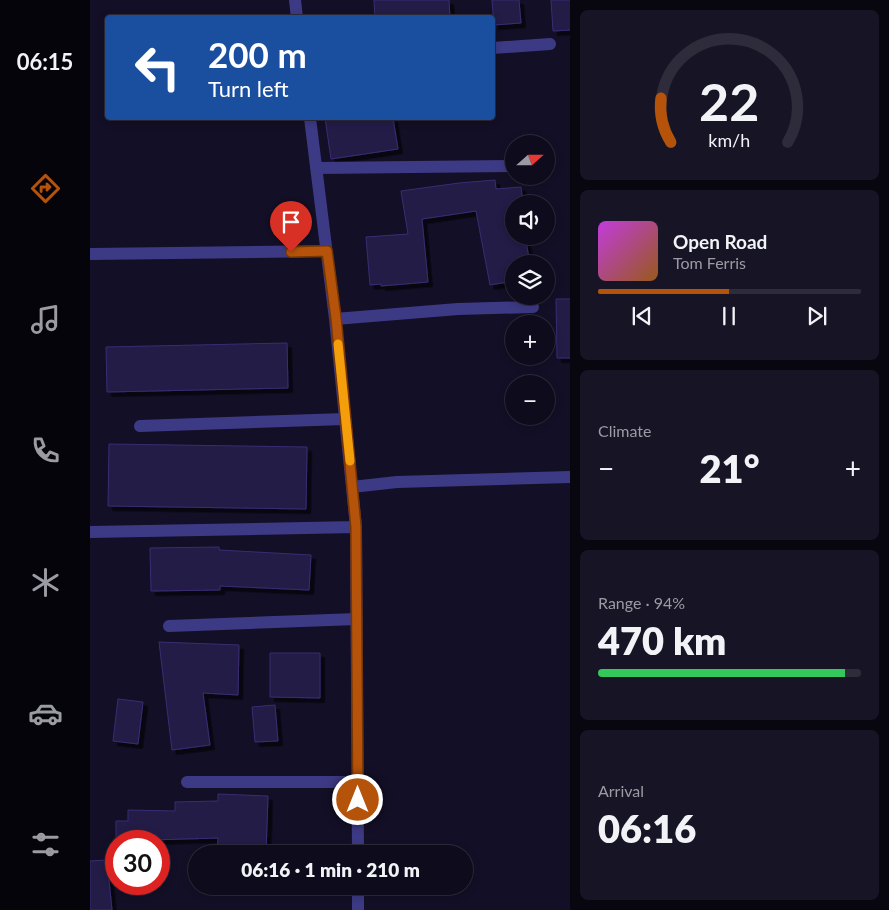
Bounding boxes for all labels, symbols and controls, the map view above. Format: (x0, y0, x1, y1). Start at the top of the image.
text: 200 m (208, 33, 307, 75)
icon: left (125, 35, 190, 100)
text: 06:15 (17, 48, 73, 75)
text: 22 (699, 70, 760, 132)
text: Turn left (208, 75, 289, 102)
text: km/h (709, 129, 750, 151)
north arrow (505, 135, 555, 185)
map controls (505, 135, 555, 425)
icon: directions (28, 171, 63, 206)
button: sound (505, 195, 555, 245)
pin (270, 201, 312, 252)
icon: arrive (277, 208, 305, 236)
text: Open Road (673, 230, 767, 253)
text: Tom Ferris (673, 253, 746, 272)
button: layers (505, 255, 555, 305)
icon: music (28, 302, 63, 337)
icon: previous (628, 302, 656, 330)
icon: pause (715, 302, 743, 330)
icon: next (803, 302, 831, 330)
button: + (505, 315, 555, 365)
button: − (505, 375, 555, 425)
text: Climate (598, 421, 651, 440)
icon: phone (28, 433, 63, 468)
text: 21° (700, 445, 759, 491)
text: − (598, 451, 614, 485)
text: + (845, 451, 861, 485)
icon: climate (28, 565, 63, 600)
text: Range · 94% (598, 593, 685, 612)
text: 470 km (598, 617, 726, 663)
icon: car (28, 696, 63, 731)
position arrow (331, 773, 383, 825)
text: Arrival (598, 781, 644, 800)
text: 06:16 (598, 805, 696, 851)
icon: filters (28, 827, 63, 862)
speed limit sign: 30 (105, 830, 170, 895)
text: 06:16 · 1 min · 210 m (241, 858, 420, 881)

